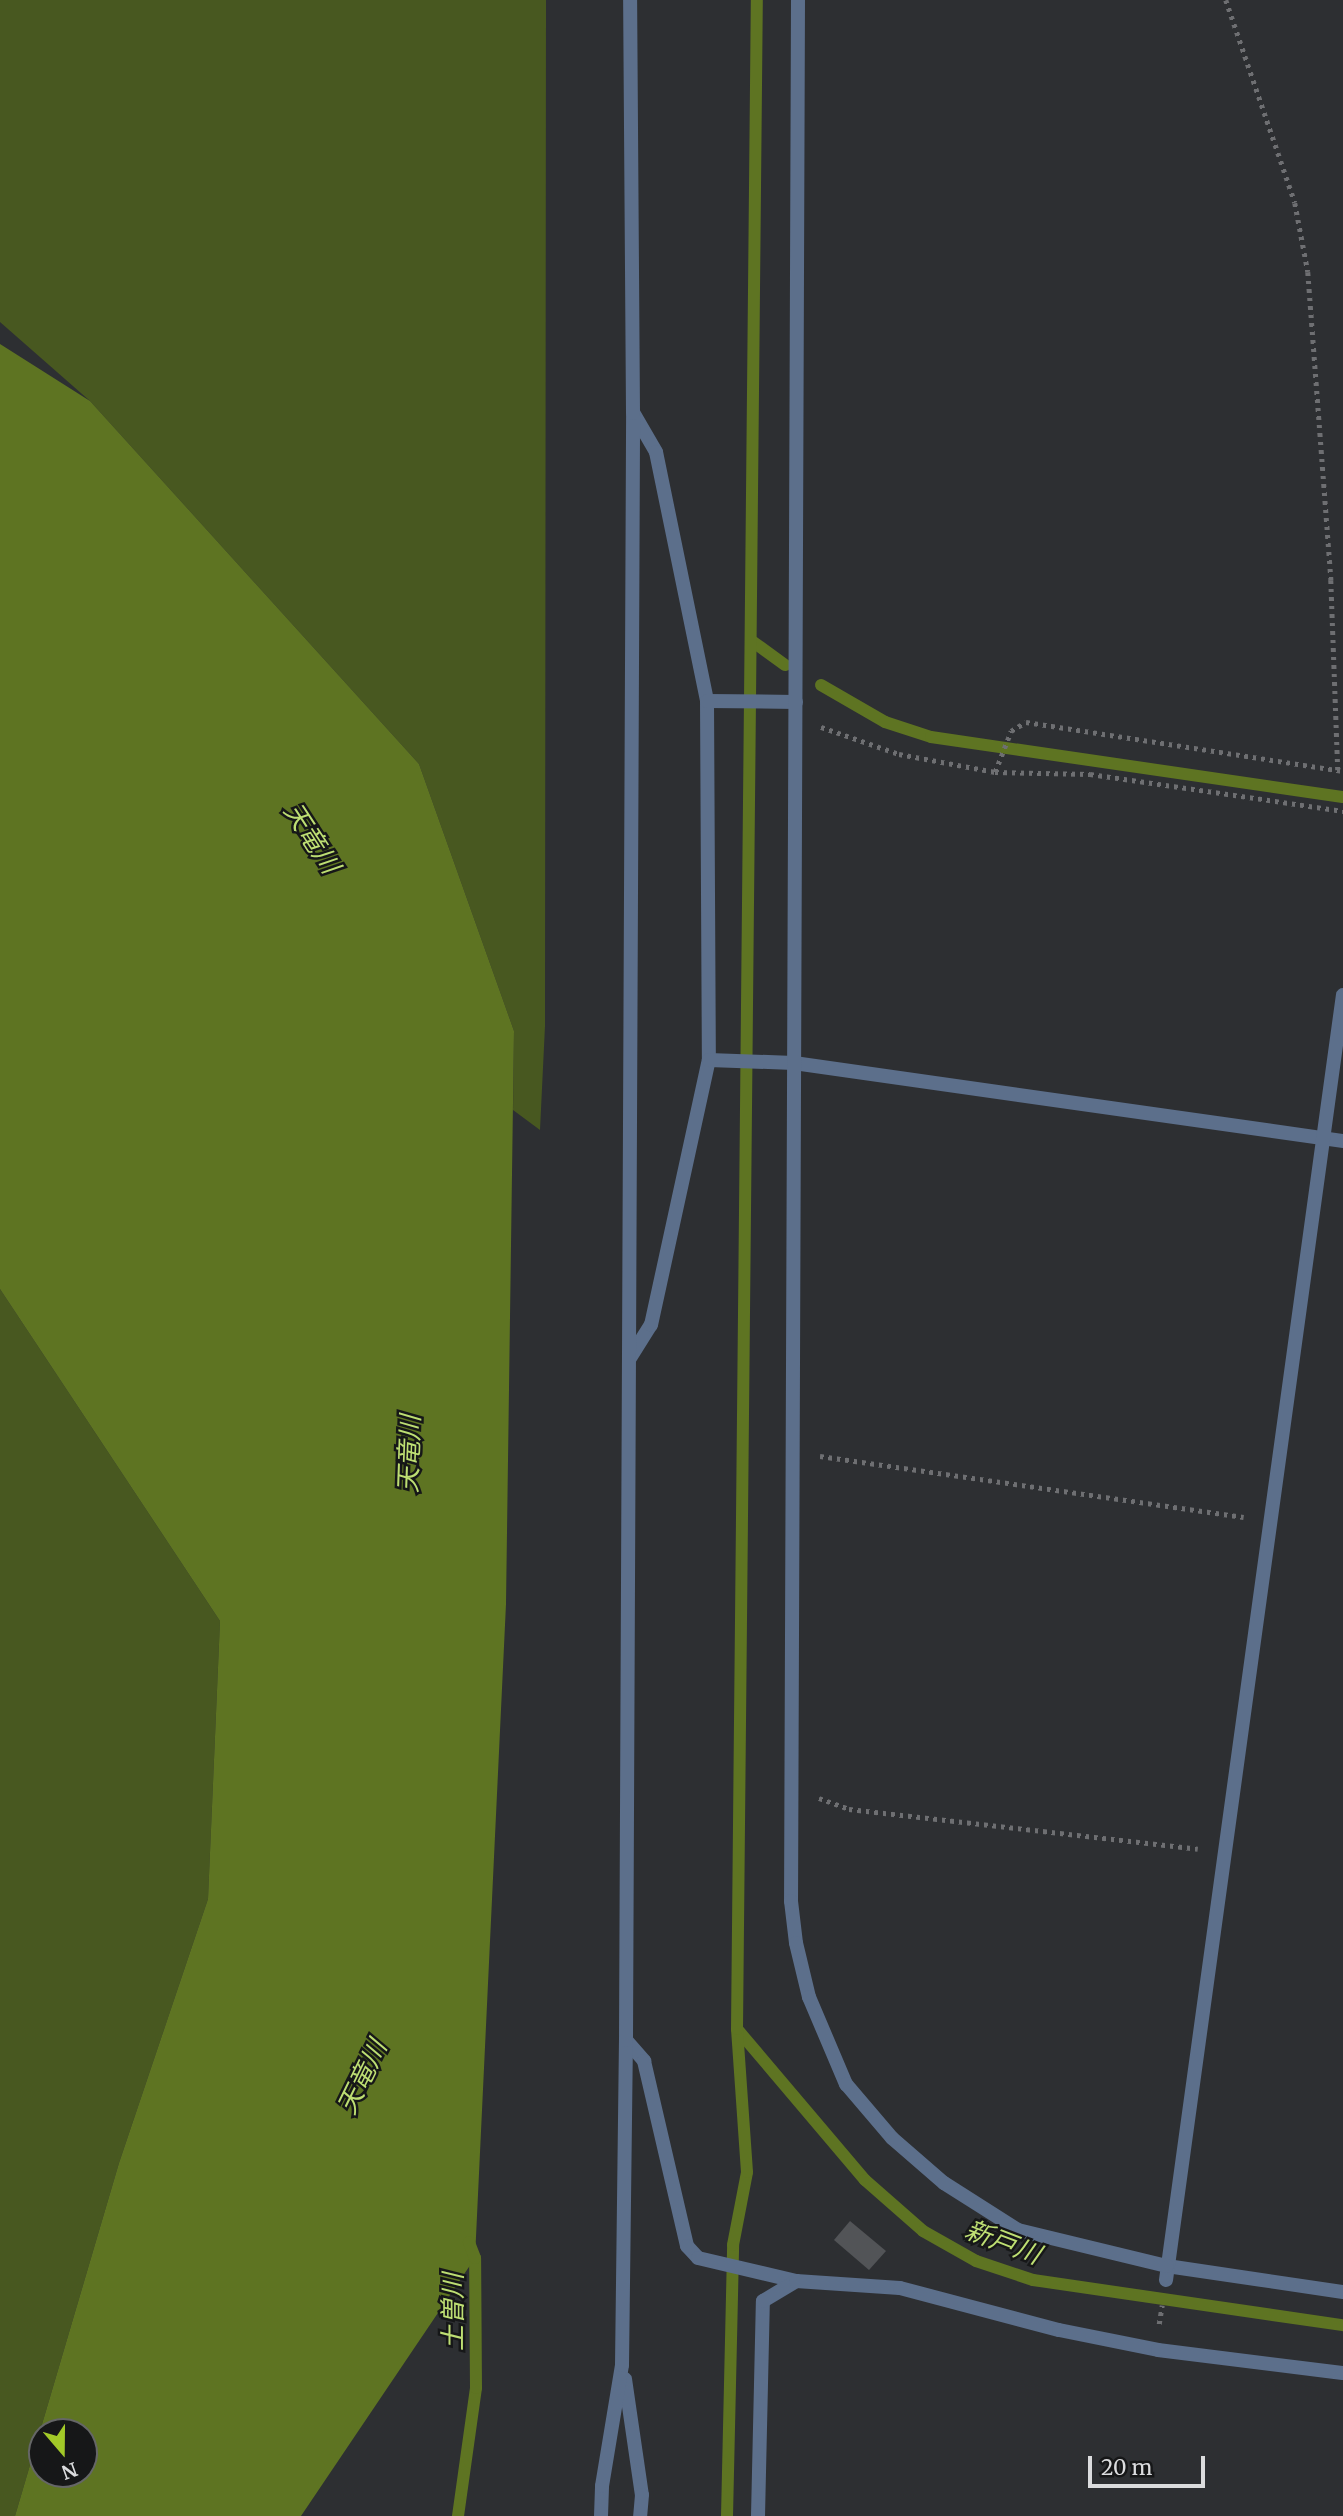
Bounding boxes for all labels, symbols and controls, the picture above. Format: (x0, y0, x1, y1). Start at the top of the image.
water label: 天竜川 (278, 797, 346, 879)
water label: 天竜川 (392, 1414, 426, 1494)
water label: 天竜川 (331, 2035, 393, 2119)
water label: 新戸川 (961, 2213, 1045, 2271)
water label: 土曽川 (437, 2273, 469, 2351)
north arrow (28, 2418, 98, 2488)
scale bar (1091, 2442, 1208, 2486)
text: 20 m (1101, 2454, 1152, 2481)
text: N (58, 2457, 81, 2485)

